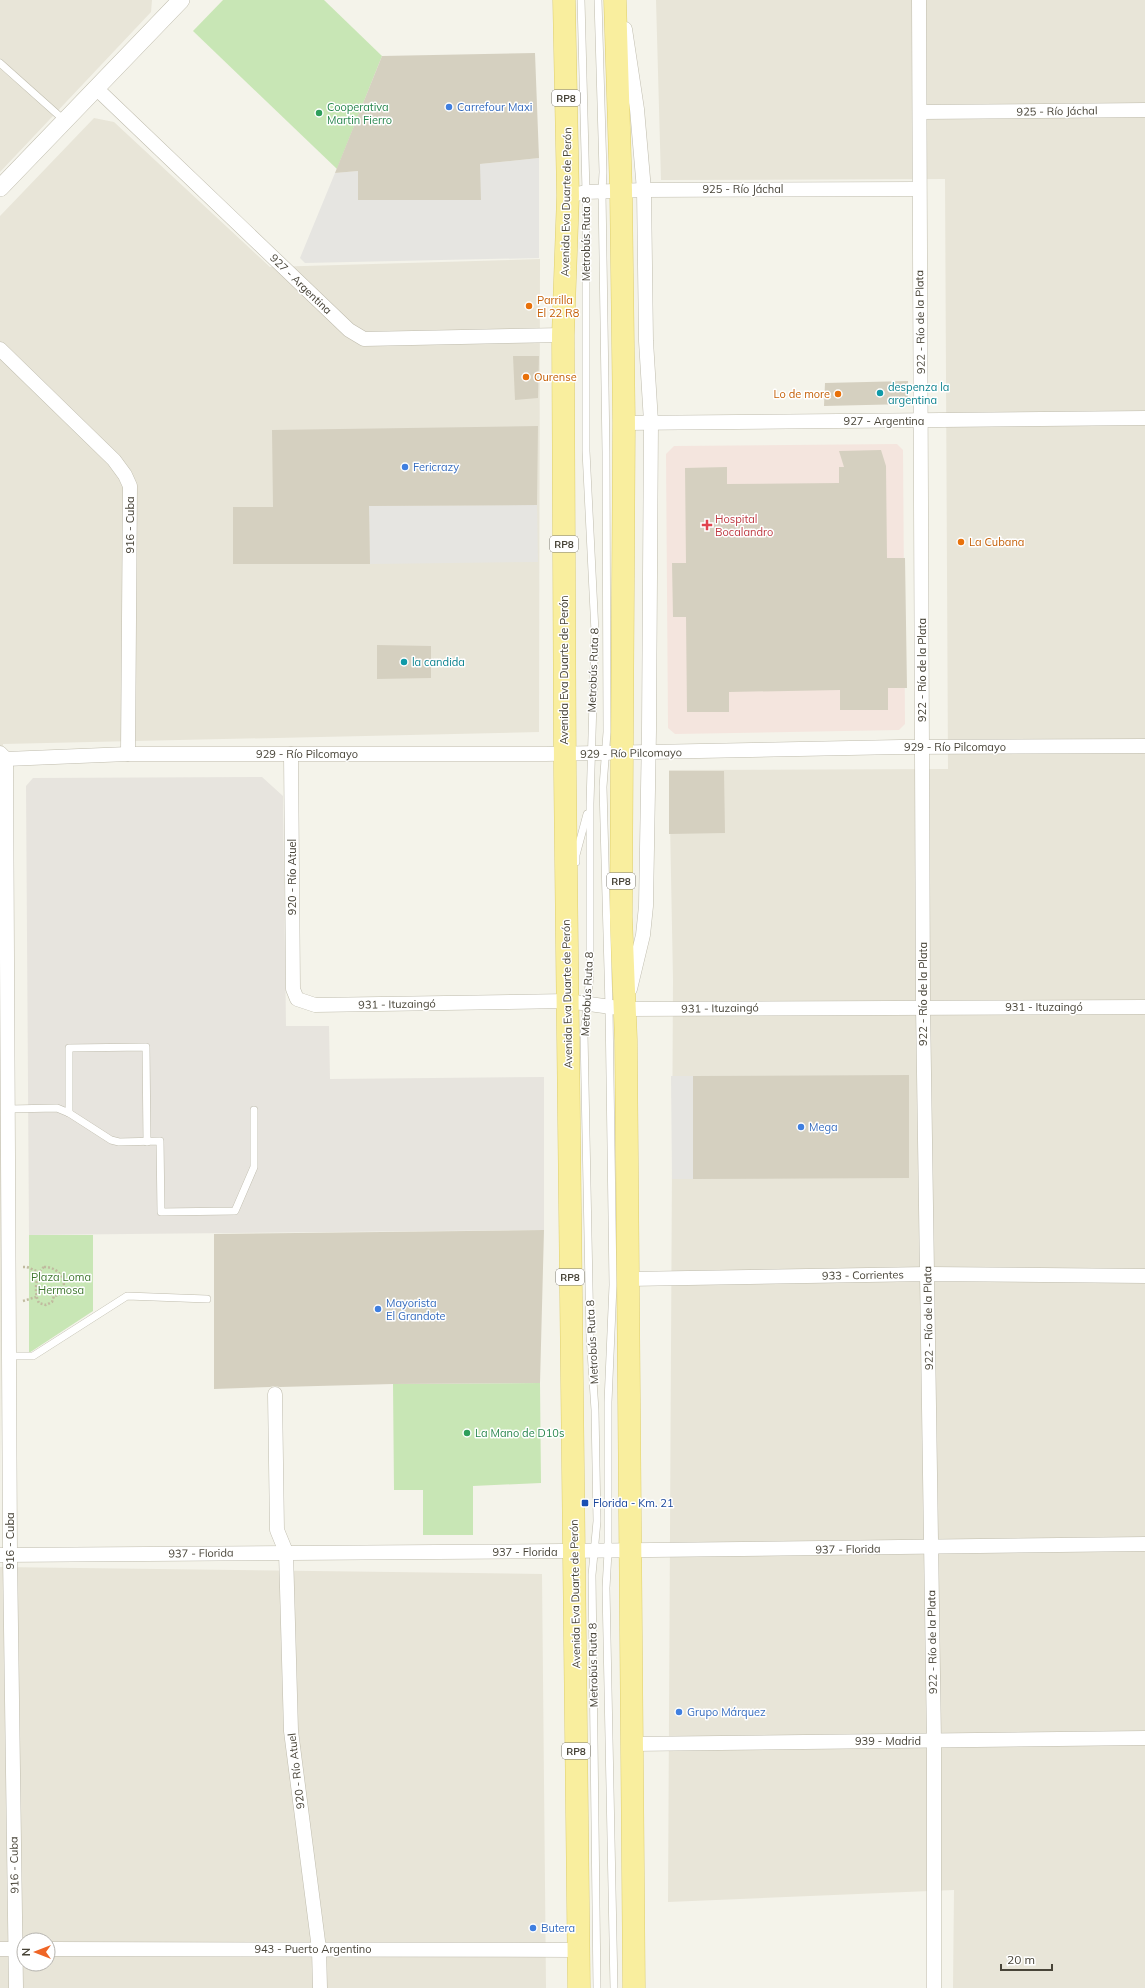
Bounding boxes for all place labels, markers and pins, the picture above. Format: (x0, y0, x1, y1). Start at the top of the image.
place label: Cooperativa Martin Fierro (327, 100, 392, 127)
place label: Carrefour Maxi (457, 100, 532, 114)
marker: Carrefour Maxi (444, 102, 454, 112)
marker: Cooperativa Martin Fierro (314, 108, 324, 118)
place label: Parrilla El 22 R8 (537, 293, 580, 320)
marker: Parrilla El 22 R8 (524, 301, 534, 311)
place label: Ourense (534, 370, 577, 384)
marker: Ourense (521, 372, 531, 382)
place label: despenza la argentina (888, 380, 949, 407)
place label: Lo de more (774, 387, 830, 401)
marker: despenza la argentina (875, 388, 885, 398)
marker: Lo de more (833, 389, 843, 399)
place label: Fericrazy (413, 460, 459, 474)
marker: Fericrazy (400, 462, 410, 472)
place label: Hospital Bocalandro (715, 512, 773, 539)
marker: Hospital Bocalandro (702, 520, 712, 530)
place label: La Cubana (969, 535, 1024, 549)
marker: La Cubana (956, 537, 966, 547)
place label: la candida (412, 655, 465, 669)
marker: la candida (399, 657, 409, 667)
place label: Mega (809, 1120, 838, 1134)
marker: Mega (796, 1122, 806, 1132)
place label: Mayorista El Grandote (386, 1296, 446, 1323)
marker: Mayorista El Grandote (373, 1304, 383, 1314)
place label: La Mano de D10s (475, 1426, 564, 1440)
marker: La Mano de D10s (462, 1428, 472, 1438)
place label: Florida - Km. 21 (593, 1496, 674, 1510)
marker: Florida - Km. 21 (580, 1498, 590, 1508)
place label: Grupo Márquez (687, 1705, 766, 1719)
marker: Grupo Márquez (674, 1707, 684, 1717)
place label: Butera (541, 1921, 575, 1935)
marker: Butera (528, 1923, 538, 1933)

